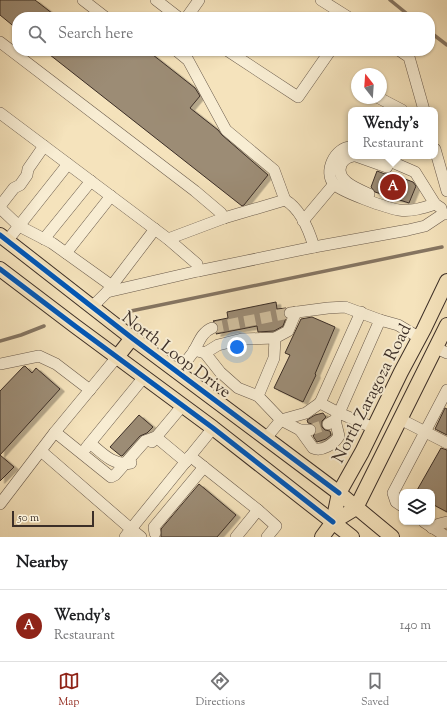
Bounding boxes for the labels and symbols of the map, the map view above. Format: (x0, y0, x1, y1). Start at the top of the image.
north arrow (351, 68, 387, 104)
pin: A (380, 172, 406, 202)
street label: North Loop Drive (116, 307, 235, 405)
street label: North Zaragoza Road (327, 320, 418, 468)
your location (227, 337, 247, 357)
scale bar (12, 509, 94, 528)

